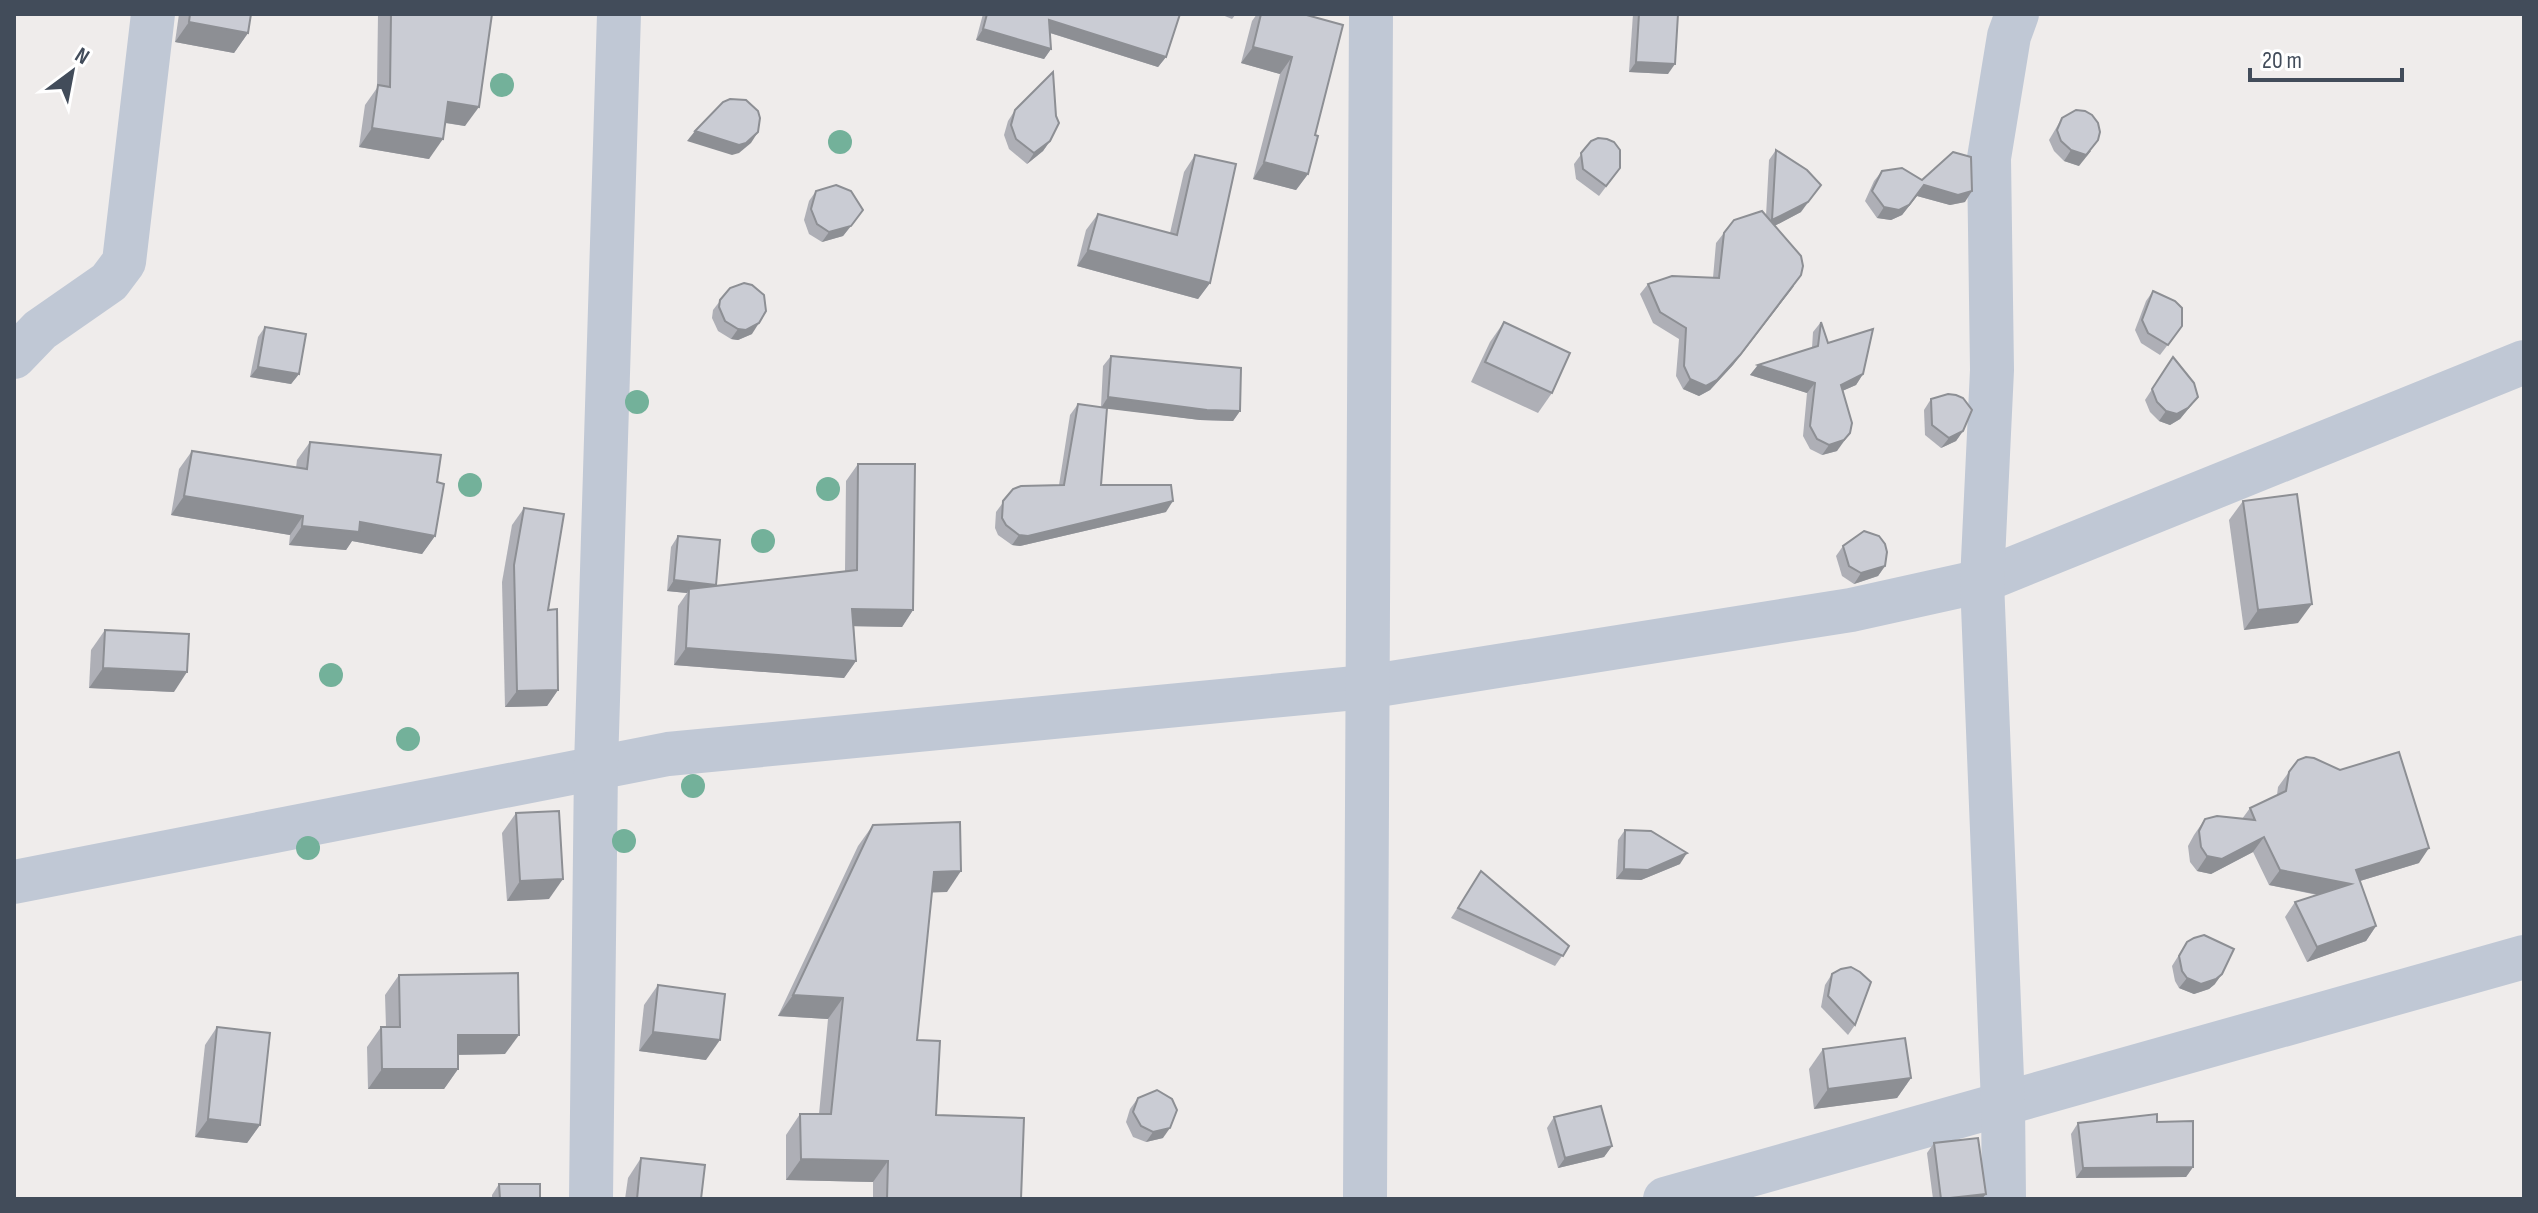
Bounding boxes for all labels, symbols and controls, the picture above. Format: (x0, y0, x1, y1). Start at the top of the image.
north arrow (32, 32, 112, 112)
scale bar (2250, 32, 2402, 82)
text: N (70, 42, 94, 71)
text: 20 m (2262, 46, 2302, 75)

